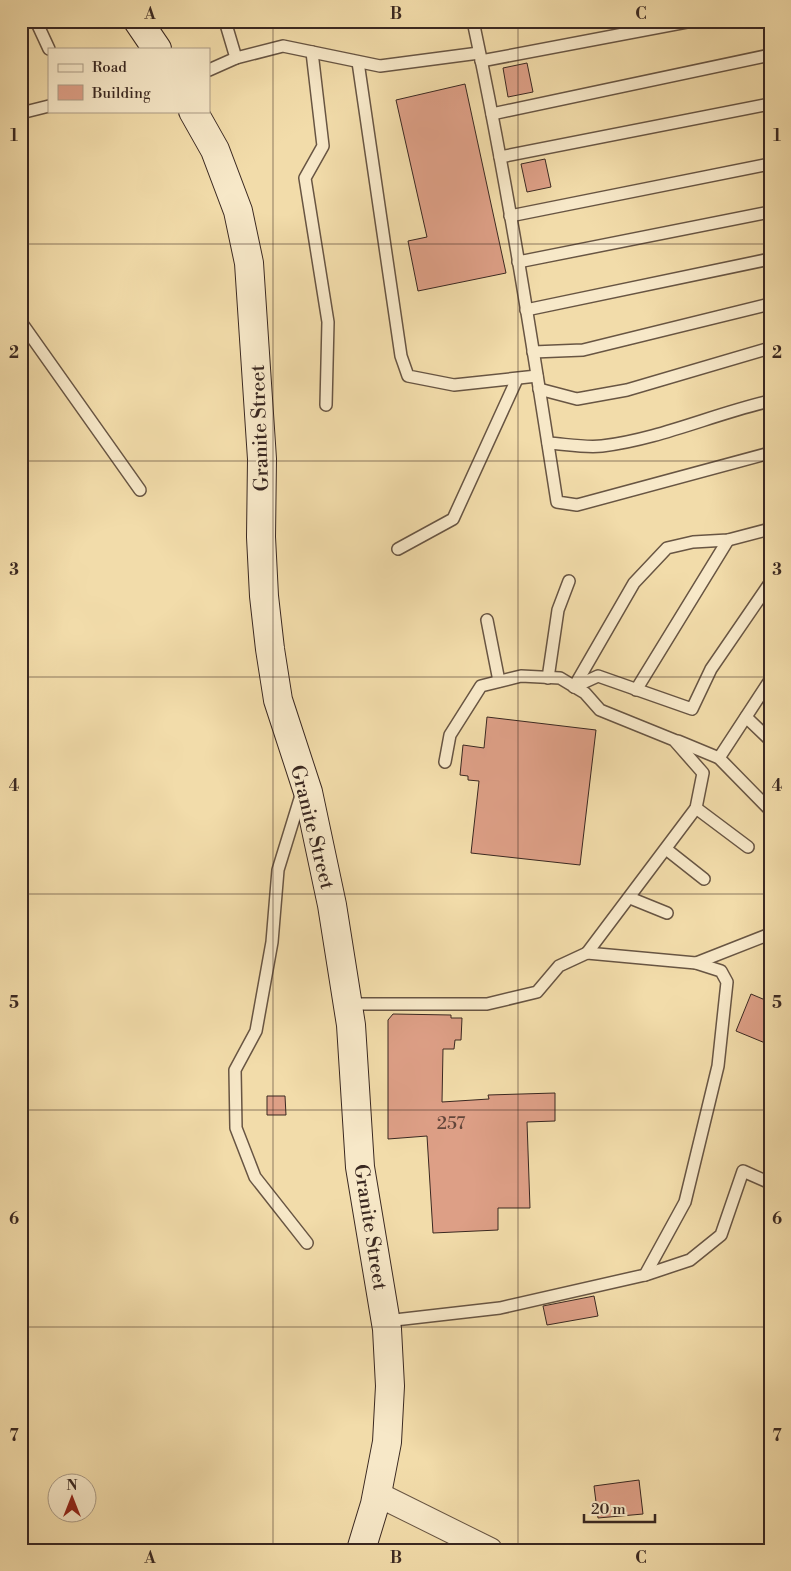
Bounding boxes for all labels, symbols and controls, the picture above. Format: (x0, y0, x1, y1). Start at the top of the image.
text: A (143, 4, 156, 24)
text: B (390, 4, 402, 24)
text: C (635, 4, 647, 24)
legend (48, 48, 210, 112)
text: Road (92, 58, 127, 77)
text: Building (91, 84, 151, 103)
text: 1 (10, 126, 18, 146)
text: 1 (773, 126, 781, 146)
text: 2 (9, 343, 19, 363)
text: 2 (772, 343, 782, 363)
street label: Granite Street (246, 364, 275, 492)
text: 3 (9, 560, 19, 580)
text: 3 (772, 560, 782, 580)
street label: Granite Street (284, 763, 339, 892)
text: 4 (9, 776, 20, 796)
text: 4 (772, 776, 783, 796)
text: 5 (9, 993, 19, 1013)
text: 5 (772, 993, 782, 1013)
house number: 257 (437, 1112, 465, 1135)
street label: Granite Street (347, 1162, 392, 1292)
text: 6 (9, 1209, 19, 1229)
text: 6 (772, 1209, 782, 1229)
text: 7 (9, 1426, 19, 1446)
text: 7 (772, 1426, 782, 1446)
north arrow (48, 1474, 98, 1524)
text: N (66, 1477, 78, 1495)
scale bar (584, 1491, 655, 1523)
text: 20 m (591, 1500, 626, 1519)
text: A (143, 1548, 156, 1568)
text: B (390, 1548, 402, 1568)
text: C (635, 1548, 647, 1568)

